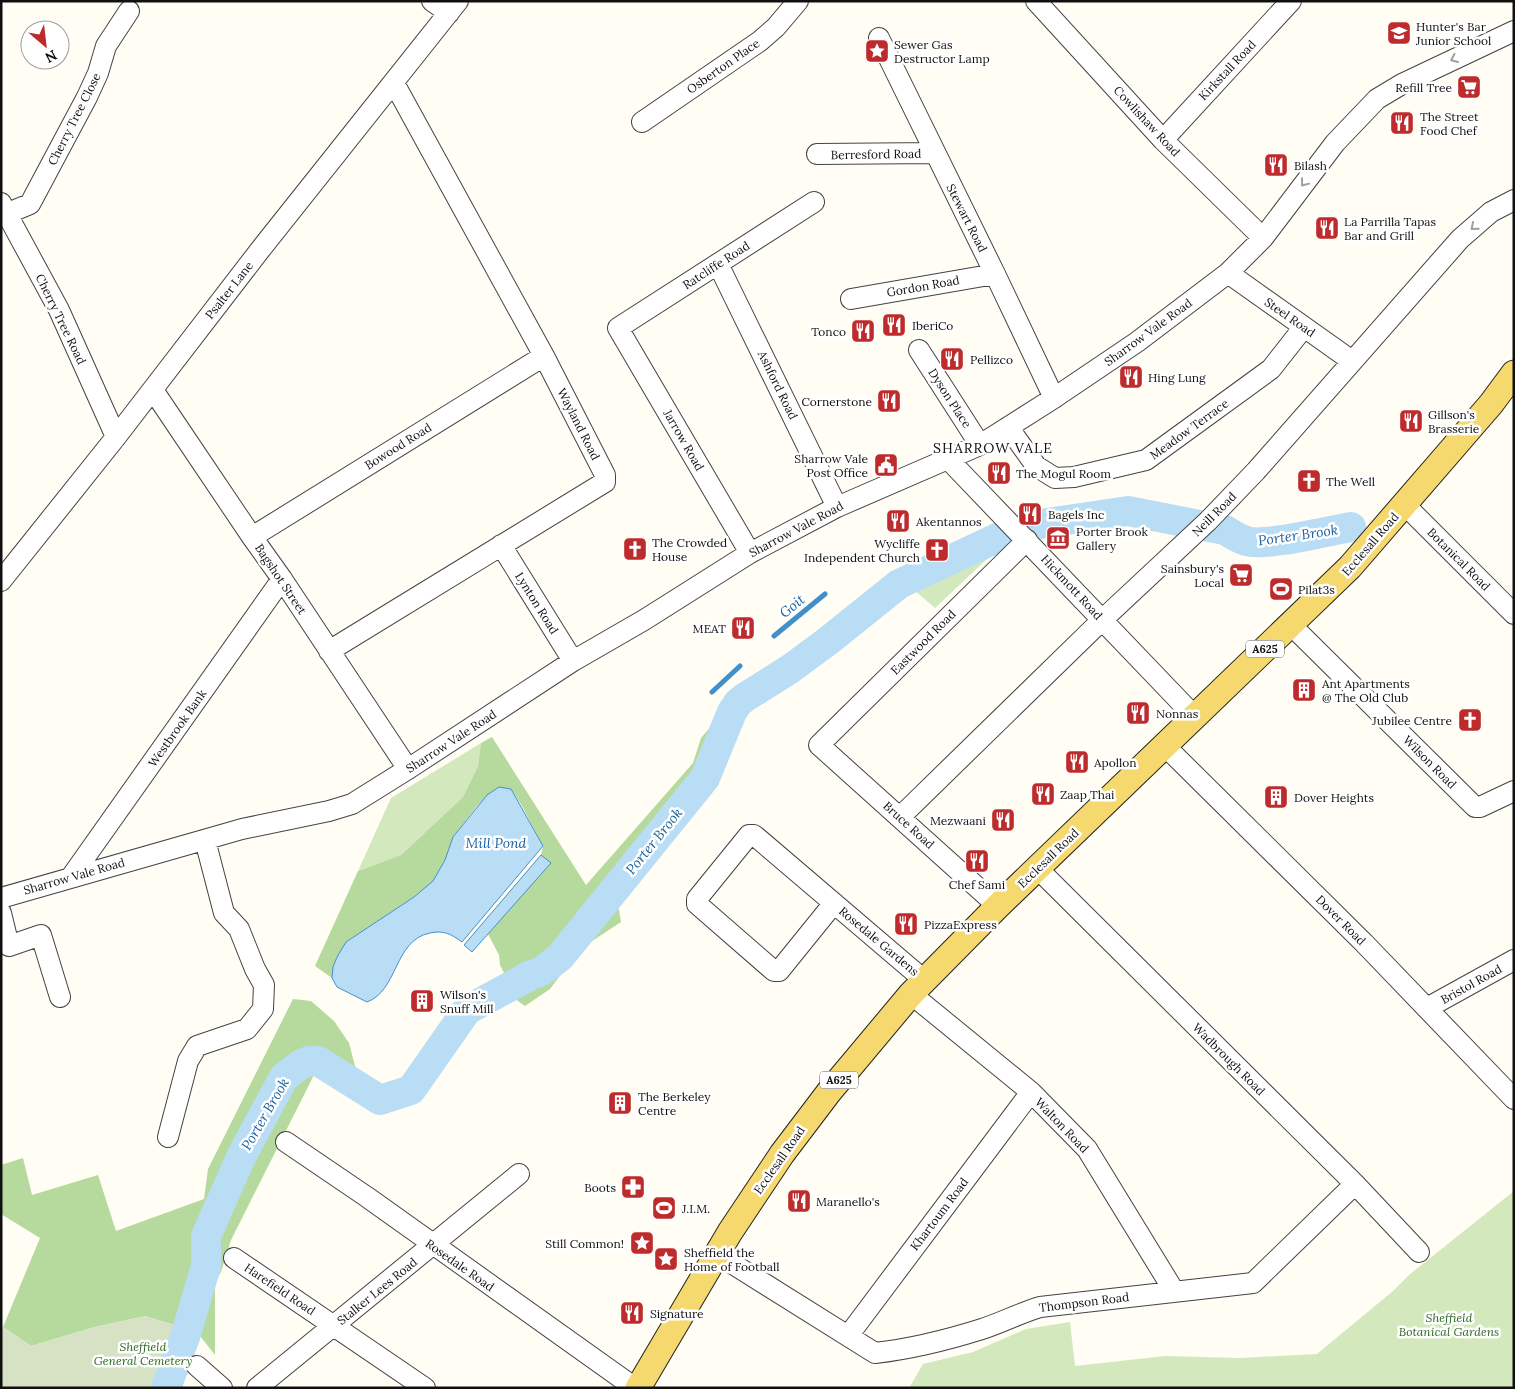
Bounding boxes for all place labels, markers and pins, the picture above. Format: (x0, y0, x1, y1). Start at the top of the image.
place label: Hunter's Bar Junior School (1415, 19, 1491, 48)
school or university icon: Hunter's Bar Junior School (1386, 20, 1412, 46)
place label: Sewer Gas Destructor Lamp (894, 37, 990, 66)
place icon: Sewer Gas Destructor Lamp (864, 38, 890, 64)
supermarket icon: Refill Tree (1456, 74, 1482, 100)
place label: Refill Tree (1395, 80, 1452, 95)
place label: The Street Food Chef (1420, 109, 1479, 138)
restaurant icon: The Street Food Chef (1389, 110, 1415, 136)
restaurant icon: Bilash (1263, 152, 1289, 178)
place label: Bilash (1294, 158, 1327, 173)
place label: La Parrilla Tapas Bar and Grill (1344, 214, 1437, 243)
restaurant icon: La Parrilla Tapas Bar and Grill (1314, 215, 1340, 241)
restaurant icon: IberiCo (881, 312, 907, 338)
restaurant icon: Tonco (850, 318, 876, 344)
place label: IberiCo (912, 318, 953, 333)
place label: Tonco (811, 324, 846, 339)
restaurant icon: Pellizco (939, 346, 965, 372)
place label: Pellizco (970, 352, 1013, 367)
restaurant icon: Hing Lung (1118, 364, 1144, 390)
place label: Hing Lung (1148, 370, 1206, 385)
restaurant icon: Cornerstone (876, 388, 902, 414)
place label: Cornerstone (801, 394, 872, 409)
place label: Gillson's Brasserie (1428, 407, 1480, 436)
restaurant icon: Gillson's Brasserie (1398, 408, 1424, 434)
place label: Sharrow Vale Post Office (794, 451, 868, 480)
public building icon: Sharrow Vale Post Office (873, 452, 899, 478)
restaurant icon: The Mogul Room (986, 460, 1012, 486)
place label: The Mogul Room (1016, 466, 1111, 481)
church icon: The Well (1296, 468, 1322, 494)
place label: The Well (1326, 474, 1375, 489)
restaurant icon: Bagels Inc (1017, 501, 1043, 527)
place label: Bagels Inc (1048, 507, 1104, 522)
restaurant icon: Akentannos (885, 508, 911, 534)
place label: Akentannos (915, 514, 982, 529)
place label: Porter Brook Gallery (1076, 524, 1148, 553)
museum icon: Porter Brook Gallery (1045, 525, 1071, 551)
place label: The Crowded House (652, 535, 727, 564)
church icon: The Crowded House (622, 536, 648, 562)
place label: Wycliffe Independent Church (804, 536, 920, 565)
church icon: Wycliffe Independent Church (924, 537, 950, 563)
place label: Sainsbury's Local (1161, 561, 1224, 590)
supermarket icon: Sainsbury's Local (1228, 562, 1254, 588)
sports icon: Pilat3s (1268, 576, 1294, 602)
place label: Pilat3s (1298, 582, 1335, 597)
restaurant icon: MEAT (730, 615, 756, 641)
place label: MEAT (693, 621, 726, 636)
place label: Ant Apartments @ The Old Club (1321, 676, 1410, 705)
building icon: Ant Apartments @ The Old Club (1291, 677, 1317, 703)
restaurant icon: Nonnas (1125, 700, 1151, 726)
place label: Nonnas (1156, 706, 1199, 721)
church icon: Jubilee Centre (1457, 707, 1483, 733)
place label: Jubilee Centre (1371, 713, 1452, 728)
restaurant icon: Apollon (1064, 749, 1090, 775)
place label: Apollon (1093, 755, 1137, 770)
restaurant icon: Zaap Thai (1030, 781, 1056, 807)
building icon: Dover Heights (1263, 784, 1289, 810)
place label: Zaap Thai (1060, 787, 1114, 802)
place label: Dover Heights (1294, 790, 1374, 805)
restaurant icon: Mezwaani (990, 807, 1016, 833)
place label: Mezwaani (930, 813, 986, 828)
restaurant icon: Chef Sami (964, 848, 990, 874)
place label: Chef Sami (949, 877, 1005, 892)
restaurant icon: PizzaExpress (893, 911, 919, 937)
place label: PizzaExpress (924, 917, 997, 932)
place label: Wilson's Snuff Mill (440, 987, 493, 1016)
building icon: Wilson's Snuff Mill (409, 988, 435, 1014)
place label: The Berkeley Centre (638, 1089, 711, 1118)
building icon: The Berkeley Centre (607, 1090, 633, 1116)
pharmacy icon: Boots (620, 1174, 646, 1200)
place label: Boots (584, 1180, 616, 1195)
restaurant icon: Maranello's (786, 1188, 812, 1214)
place label: Maranello's (816, 1194, 880, 1209)
sports icon: J.I.M. (651, 1195, 677, 1221)
place label: J.I.M. (681, 1201, 710, 1216)
place icon: Still Common! (629, 1230, 655, 1256)
place label: Still Common! (545, 1236, 624, 1251)
place label: Sheffield the Home of Football (684, 1245, 779, 1274)
place icon: Sheffield the Home of Football (653, 1246, 679, 1272)
restaurant icon: Signature (619, 1300, 645, 1326)
place label: Signature (650, 1306, 704, 1321)

